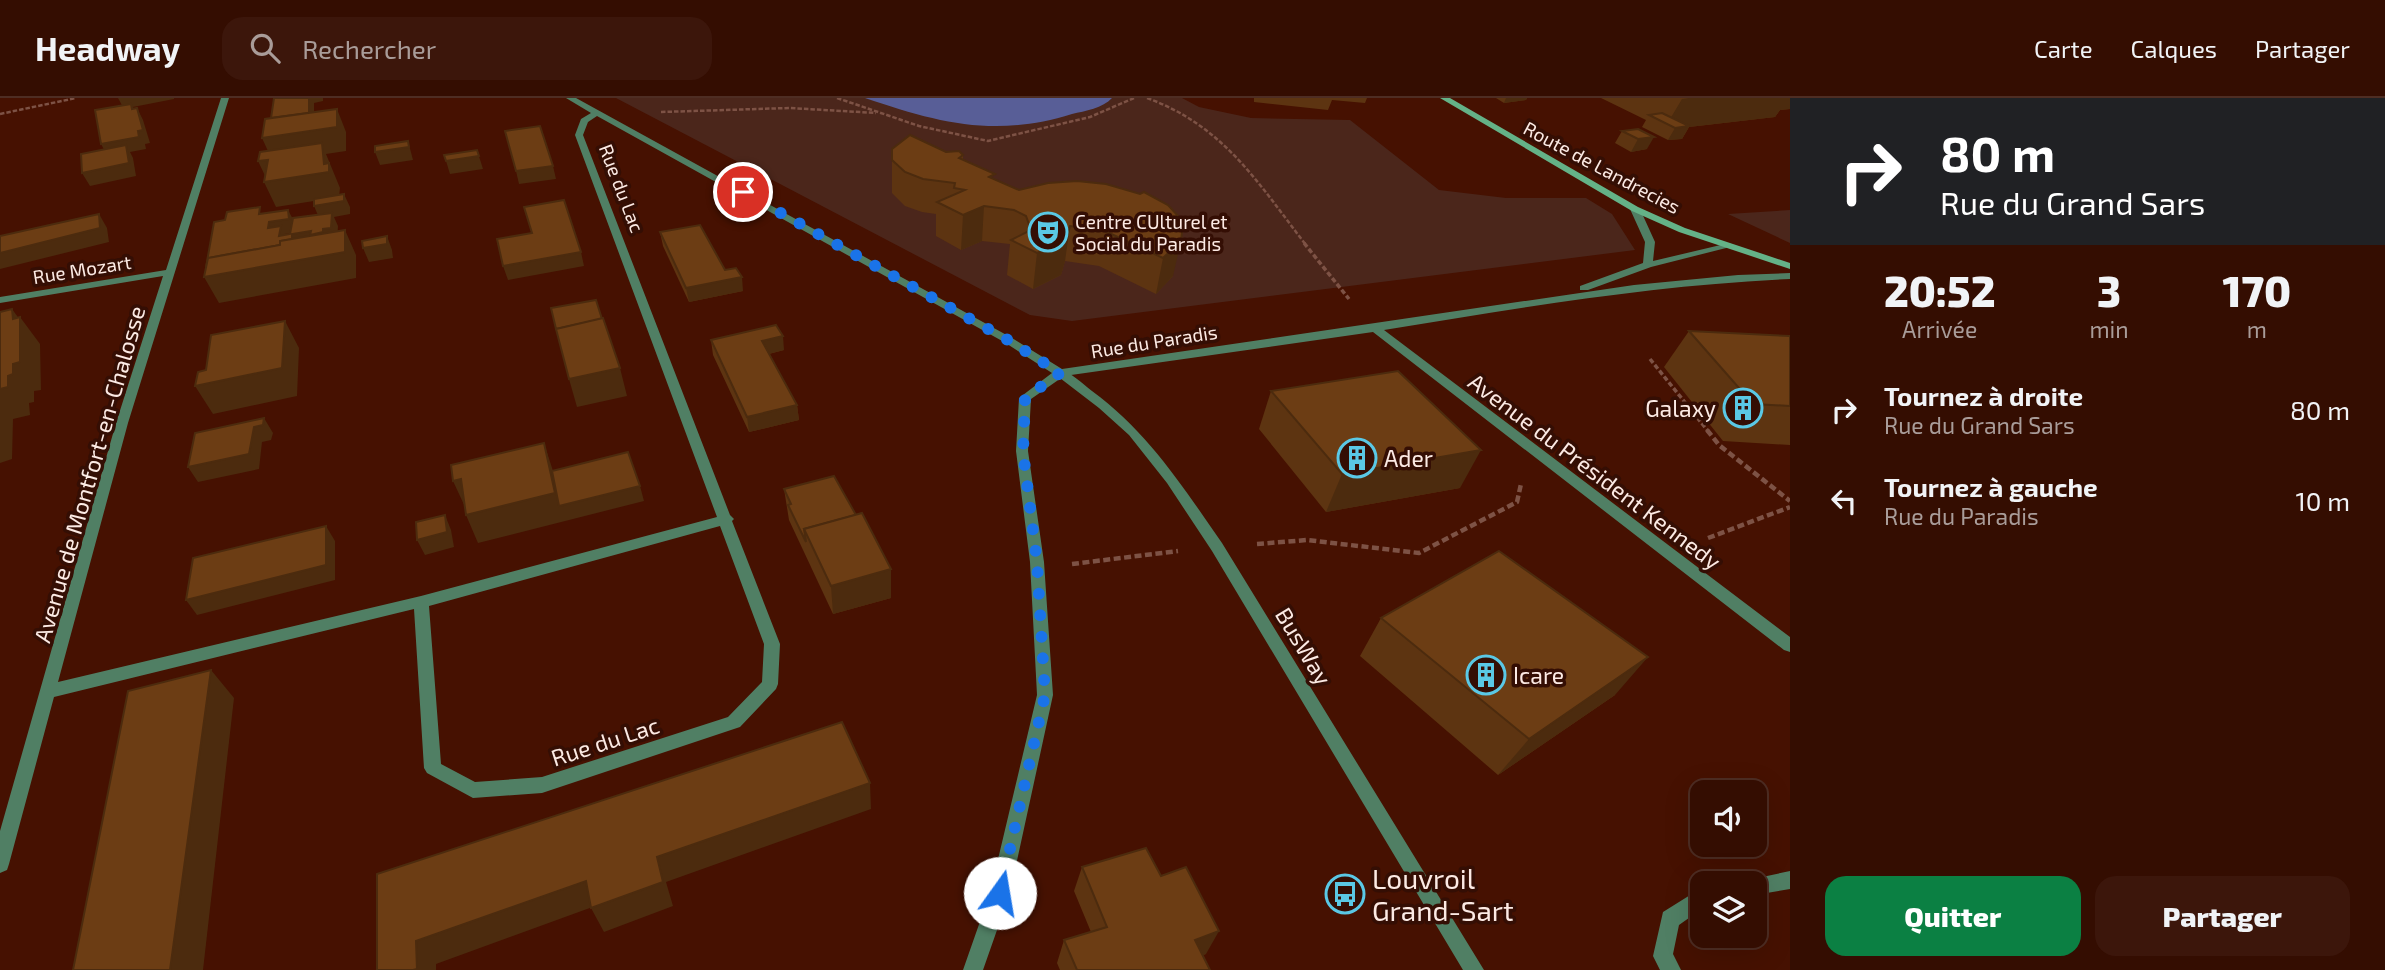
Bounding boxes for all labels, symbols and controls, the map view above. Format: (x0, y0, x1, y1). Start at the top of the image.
search box (222, 17, 712, 80)
text: Headway (35, 28, 180, 68)
icon: search (246, 29, 284, 67)
text: Rechercher (302, 33, 436, 64)
text: Carte (2034, 34, 2093, 63)
text: Calques (2131, 34, 2217, 63)
text: Partager (2255, 34, 2350, 63)
street label: Route de Landrecies (1520, 116, 1684, 218)
text: 80 m (1940, 123, 2055, 182)
icon: right (1825, 126, 1916, 217)
street label: Rue du Lac (595, 141, 649, 235)
pin (713, 162, 773, 222)
icon: arrive (724, 173, 762, 211)
text: Rue du Grand Sars (1940, 183, 2205, 221)
place label: Centre CUlturel et Social du Paradis (1075, 210, 1228, 255)
theatre icon: Centre CUlturel et Social du Paradis (1027, 211, 1069, 253)
street label: Rue Mozart (31, 250, 133, 288)
text: 20:52 (1884, 265, 1996, 315)
text: 3 (2097, 265, 2121, 315)
text: 170 (2223, 265, 2291, 315)
street label: Avenue de Montfort-en-Chalosse (27, 302, 151, 646)
text: Arrivée (1902, 315, 1977, 343)
text: min (2089, 315, 2129, 343)
text: m (2247, 315, 2267, 343)
street label: Rue du Paradis (1089, 320, 1219, 362)
street label: Avenue du Président Kennedy (1463, 367, 1727, 575)
text: Tournez à droite (1884, 380, 2083, 411)
building icon: Galaxy (1722, 387, 1764, 429)
icon: right (1825, 391, 1863, 429)
place label: Galaxy (1645, 394, 1716, 422)
text: 80 m (2290, 394, 2350, 425)
text: Rue du Grand Sars (1884, 411, 2075, 439)
building icon: Ader (1336, 437, 1378, 479)
place label: Ader (1384, 444, 1433, 472)
text: Tournez à gauche (1884, 471, 2098, 502)
icon: left (1825, 482, 1863, 520)
text: 10 m (2295, 485, 2350, 516)
text: Rue du Paradis (1884, 502, 2039, 530)
street label: BusWay (1270, 602, 1338, 690)
building icon: Icare (1465, 654, 1507, 696)
place label: Icare (1513, 661, 1564, 689)
street label: Rue du Lac (547, 710, 663, 772)
map controls (1690, 780, 1767, 948)
button: sound (1690, 780, 1767, 857)
position arrow (963, 856, 1037, 930)
place label: Louvroil Grand-Sart (1372, 861, 1514, 927)
button: layers (1690, 871, 1767, 948)
bus stop icon: Louvroil Grand-Sart (1324, 873, 1366, 915)
button: Quitter (1825, 876, 2081, 956)
button: Partager (2095, 876, 2350, 956)

